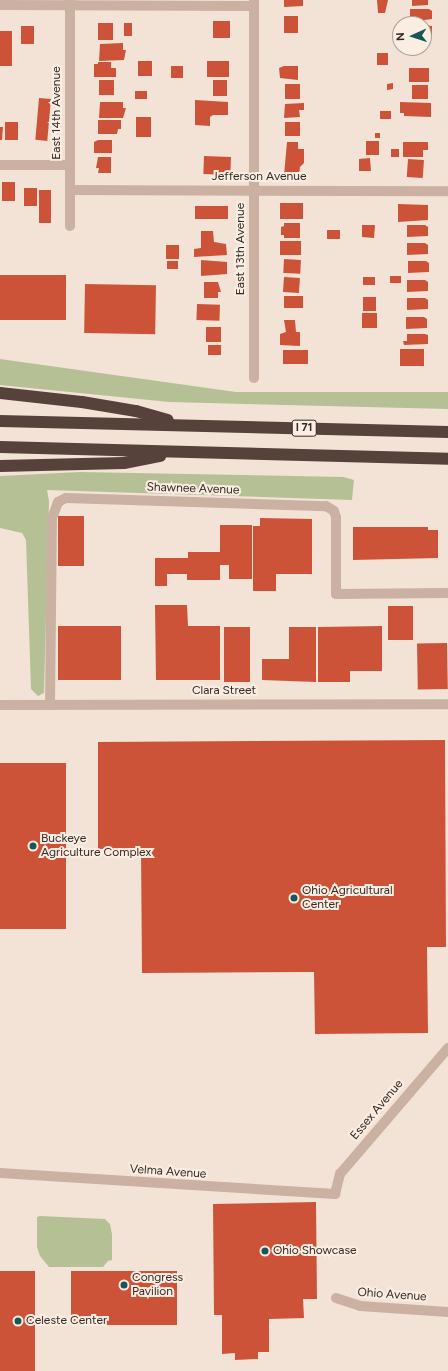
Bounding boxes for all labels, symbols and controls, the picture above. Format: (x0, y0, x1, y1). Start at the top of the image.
north arrow (392, 16, 432, 56)
text: N (394, 32, 407, 41)
street label: East 14th Avenue (50, 66, 64, 160)
street label: Jefferson Avenue (212, 170, 306, 184)
street label: East 13th Avenue (234, 203, 248, 295)
road number: I 71 (291, 419, 317, 437)
street label: Shawnee Avenue (146, 480, 240, 498)
street label: Clara Street (192, 684, 256, 698)
place label: Buckeye Agriculture Complex (41, 832, 151, 860)
marker: Buckeye Agriculture Complex (28, 841, 38, 851)
place label: Ohio Agricultural Center (302, 884, 393, 912)
marker: Ohio Agricultural Center (289, 893, 299, 903)
street label: Essex Avenue (348, 1077, 406, 1143)
street label: Velma Avenue (129, 1162, 207, 1182)
place label: Ohio Showcase (273, 1244, 357, 1258)
marker: Ohio Showcase (260, 1246, 270, 1256)
place label: Congress Pavilion (132, 1271, 183, 1299)
marker: Congress Pavilion (119, 1280, 129, 1290)
street label: Ohio Avenue (357, 1285, 427, 1305)
place label: Celeste Center (26, 1314, 107, 1328)
marker: Celeste Center (13, 1316, 23, 1326)

